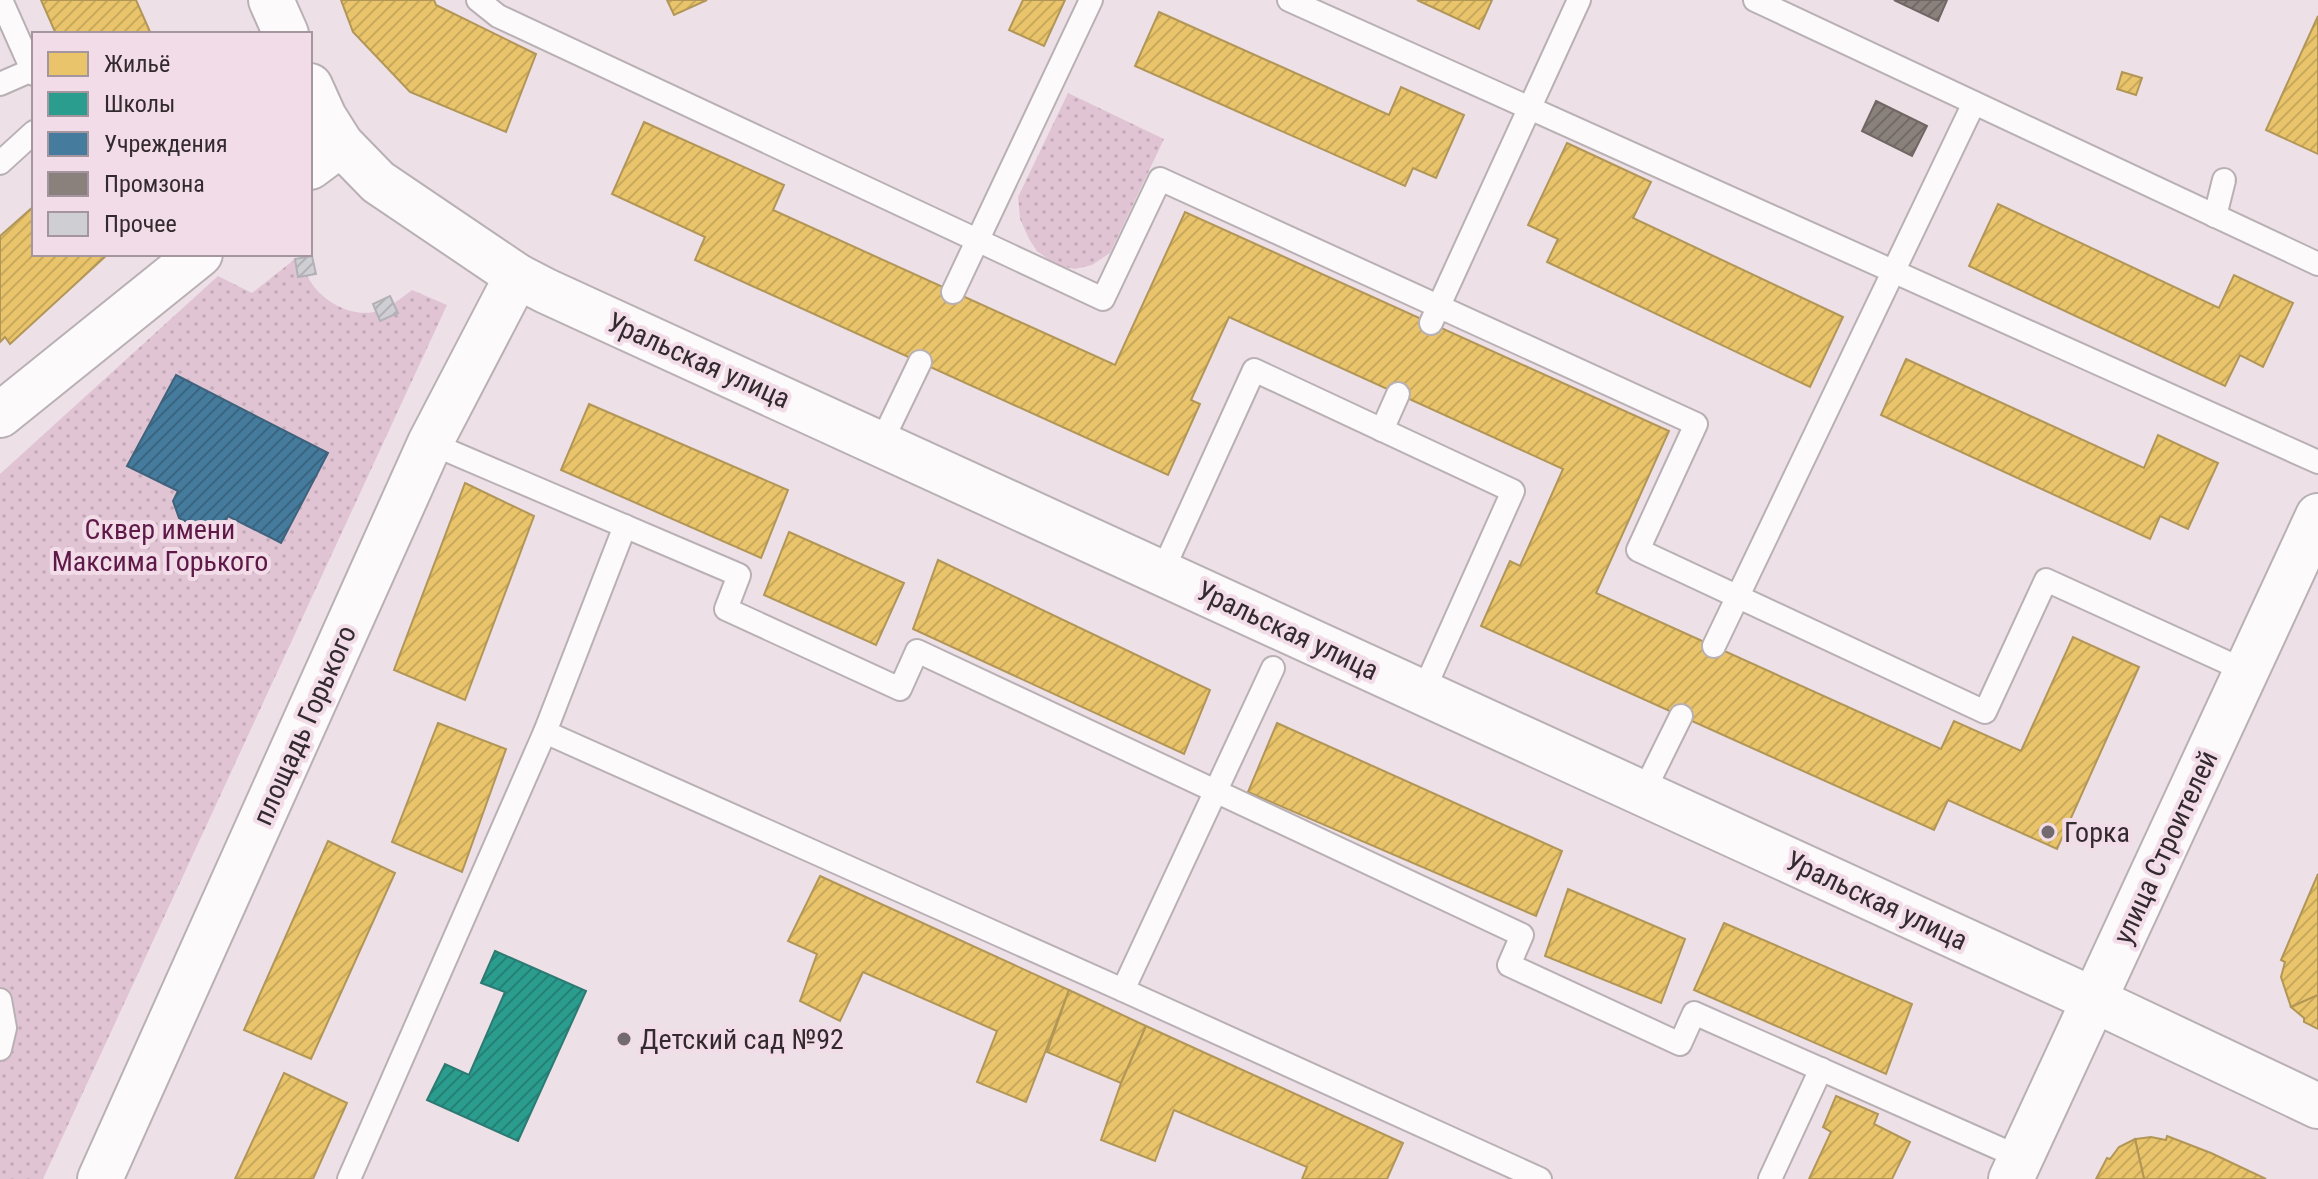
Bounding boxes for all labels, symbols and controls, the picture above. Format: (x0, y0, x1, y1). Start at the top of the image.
legend (32, 32, 312, 256)
text: Жильё (104, 50, 170, 78)
text: Школы (104, 90, 175, 118)
text: Учреждения (104, 130, 228, 158)
text: Промзона (104, 170, 205, 198)
text: Прочее (104, 210, 177, 238)
street label: Уральская улица (602, 305, 795, 415)
park label: Сквер имени Максима Горького (52, 513, 268, 578)
street label: Уральская улица (1192, 574, 1384, 687)
street label: площадь Горького (246, 620, 363, 830)
street label: улица Строителей (2106, 745, 2225, 949)
place label: Горка (2064, 816, 2130, 849)
marker: Горка (2039, 823, 2057, 841)
street label: Уральская улица (1781, 844, 1973, 957)
place label: Детский сад №92 (640, 1023, 844, 1056)
marker: Детский сад №92 (615, 1030, 633, 1048)

